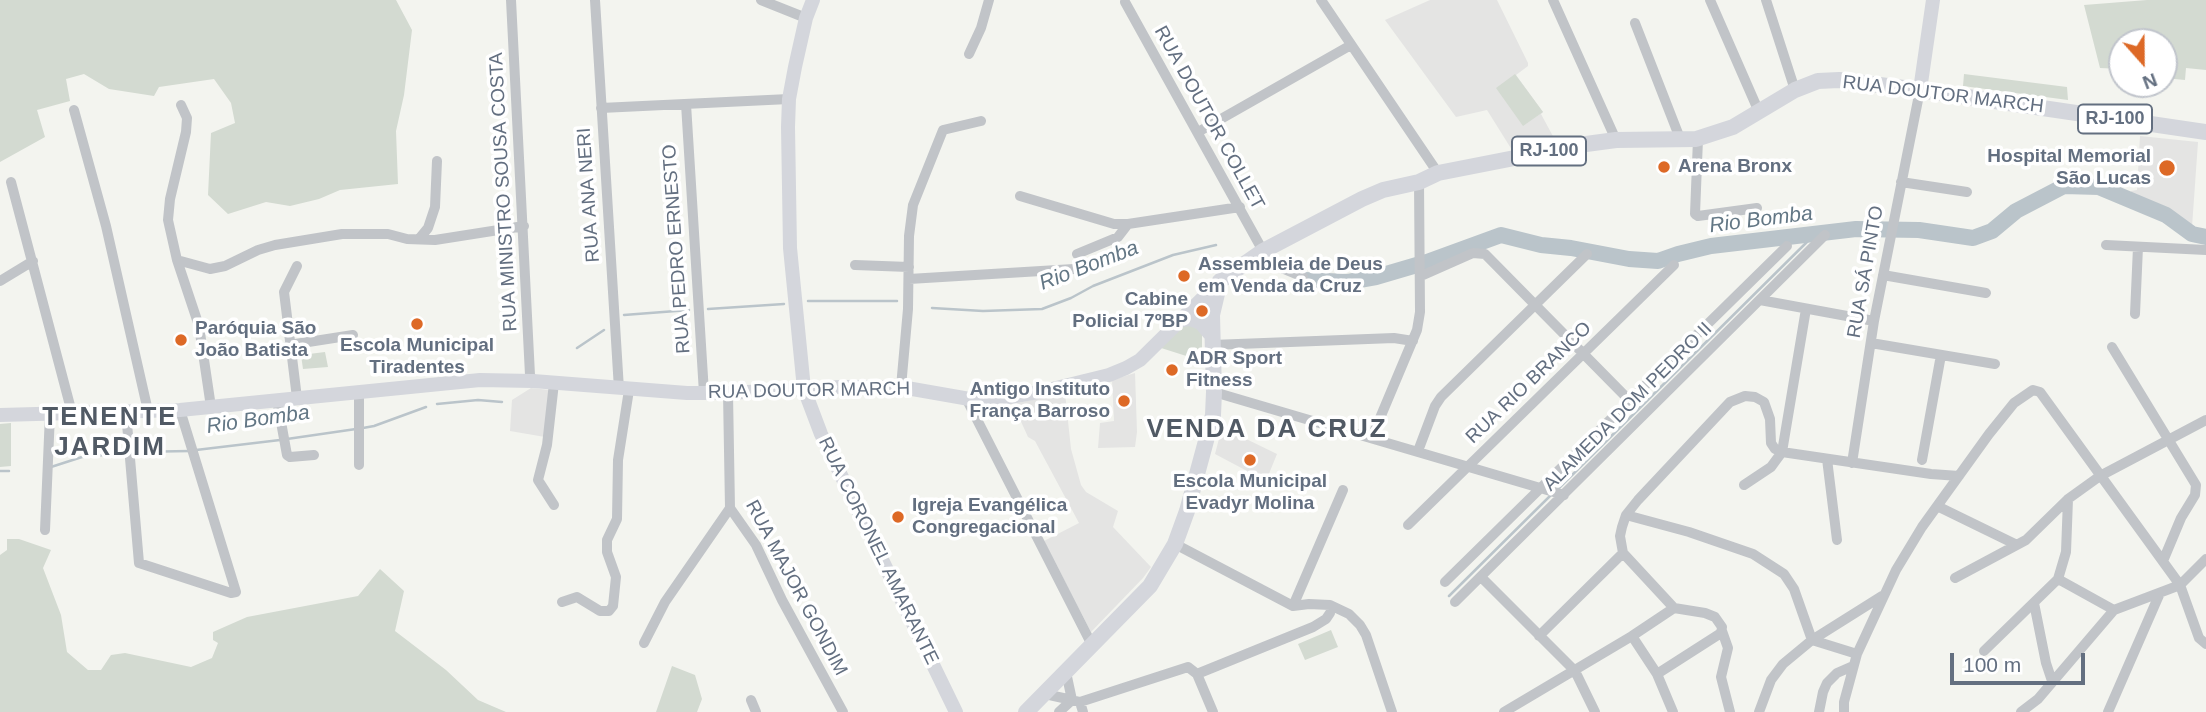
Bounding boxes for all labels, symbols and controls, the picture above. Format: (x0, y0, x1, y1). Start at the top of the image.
street label: RUA DOUTOR COLLET (1149, 22, 1269, 214)
north arrow (2108, 28, 2178, 98)
street label: RUA MINISTRO SOUSA COSTA (485, 52, 523, 332)
text: N (2140, 69, 2160, 93)
street label: RUA DOUTOR MARCH (1841, 71, 2045, 119)
road number: RJ-100 (2078, 104, 2152, 134)
street label: RUA ANA NERI (573, 127, 605, 263)
road number: RJ-100 (1512, 136, 1586, 166)
street label: RUA PEDRO ERNESTO (658, 144, 696, 354)
place label: Hospital Memorial São Lucas (1987, 146, 2151, 190)
place label: Arena Bronx (1678, 156, 1792, 178)
marker: Hospital Memorial São Lucas (2157, 158, 2177, 178)
marker: Arena Bronx (1656, 159, 1672, 175)
water label: Rio Bomba (1708, 201, 1814, 239)
street label: RUA SÁ PINTO (1843, 204, 1889, 340)
water label: Rio Bomba (1036, 236, 1142, 296)
place label: Assembleia de Deus em Venda da Cruz (1198, 254, 1383, 298)
marker: Assembleia de Deus em Venda da Cruz (1176, 268, 1192, 284)
place label: Cabine Policial 7ºBP (1072, 289, 1188, 333)
marker: Cabine Policial 7ºBP (1194, 303, 1210, 319)
marker: Escola Municipal Tiradentes (409, 316, 425, 332)
street label: RUA RIO BRANCO (1461, 317, 1597, 449)
place label: Paróquia São João Batista (195, 318, 316, 362)
street label: ALAMEDA DOM PEDRO II (1539, 318, 1717, 496)
marker: Paróquia São João Batista (173, 332, 189, 348)
place label: Escola Municipal Tiradentes (340, 335, 494, 379)
place label: ADR Sport Fitness (1186, 348, 1282, 392)
marker: ADR Sport Fitness (1164, 362, 1180, 378)
street label: RUA DOUTOR MARCH (708, 378, 910, 404)
place label: Antigo Instituto França Barroso (970, 379, 1110, 423)
marker: Antigo Instituto França Barroso (1116, 393, 1132, 409)
water label: Rio Bomba (205, 400, 311, 440)
district label: TENENTE JARDIM (43, 402, 177, 464)
district label: VENDA DA CRUZ (1148, 414, 1386, 446)
street label: RUA CORONEL AMARANTE (813, 434, 943, 668)
marker: Escola Municipal Evadyr Molina (1242, 452, 1258, 468)
place label: Escola Municipal Evadyr Molina (1173, 471, 1327, 515)
place label: Igreja Evangélica Congregacional (912, 495, 1067, 539)
street label: RUA MAJOR GONDIM (740, 496, 852, 680)
marker: Igreja Evangélica Congregacional (890, 509, 906, 525)
scale bar (1954, 638, 2089, 682)
text: 100 m (1963, 653, 2021, 676)

